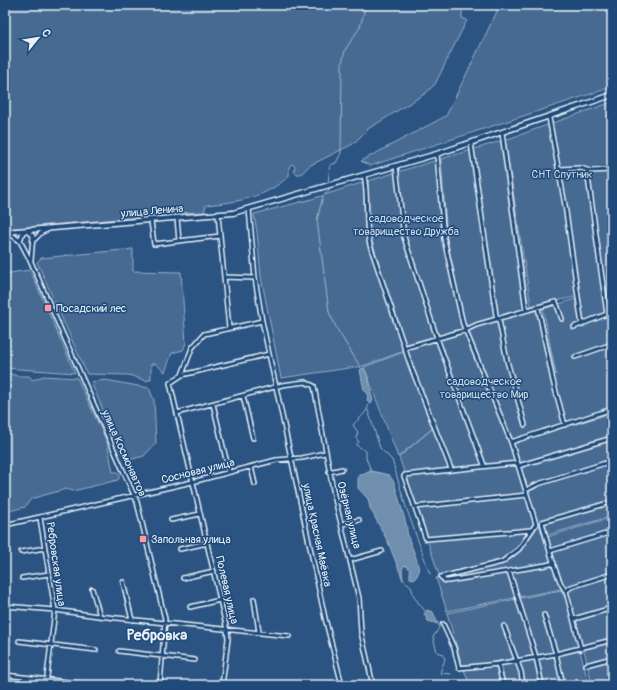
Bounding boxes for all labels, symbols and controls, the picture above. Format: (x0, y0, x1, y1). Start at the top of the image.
north arrow (18, 18, 58, 58)
text: С (39, 27, 54, 40)
park label: СНТ Спутник (532, 168, 593, 181)
street label: улица Ленина (119, 202, 184, 220)
park label: садоводческое товарищество Дружба (353, 212, 459, 238)
place label: Посадский лес (56, 302, 127, 315)
marker: Посадский лес (43, 303, 53, 313)
park label: садоводческое товарищество Мир (440, 375, 528, 401)
street label: улица Космонавтов (99, 407, 149, 498)
street label: Сосновая улица (160, 456, 236, 486)
street label: Озёрная улица (334, 480, 364, 550)
street label: улица Красная Маёвка (299, 481, 334, 588)
street label: Ребровская улица (44, 521, 68, 607)
place label: Запольная улица (151, 533, 231, 546)
marker: Запольная улица (138, 534, 148, 544)
street label: Полевая улица (213, 555, 241, 625)
district label: Ребровка (127, 626, 187, 645)

